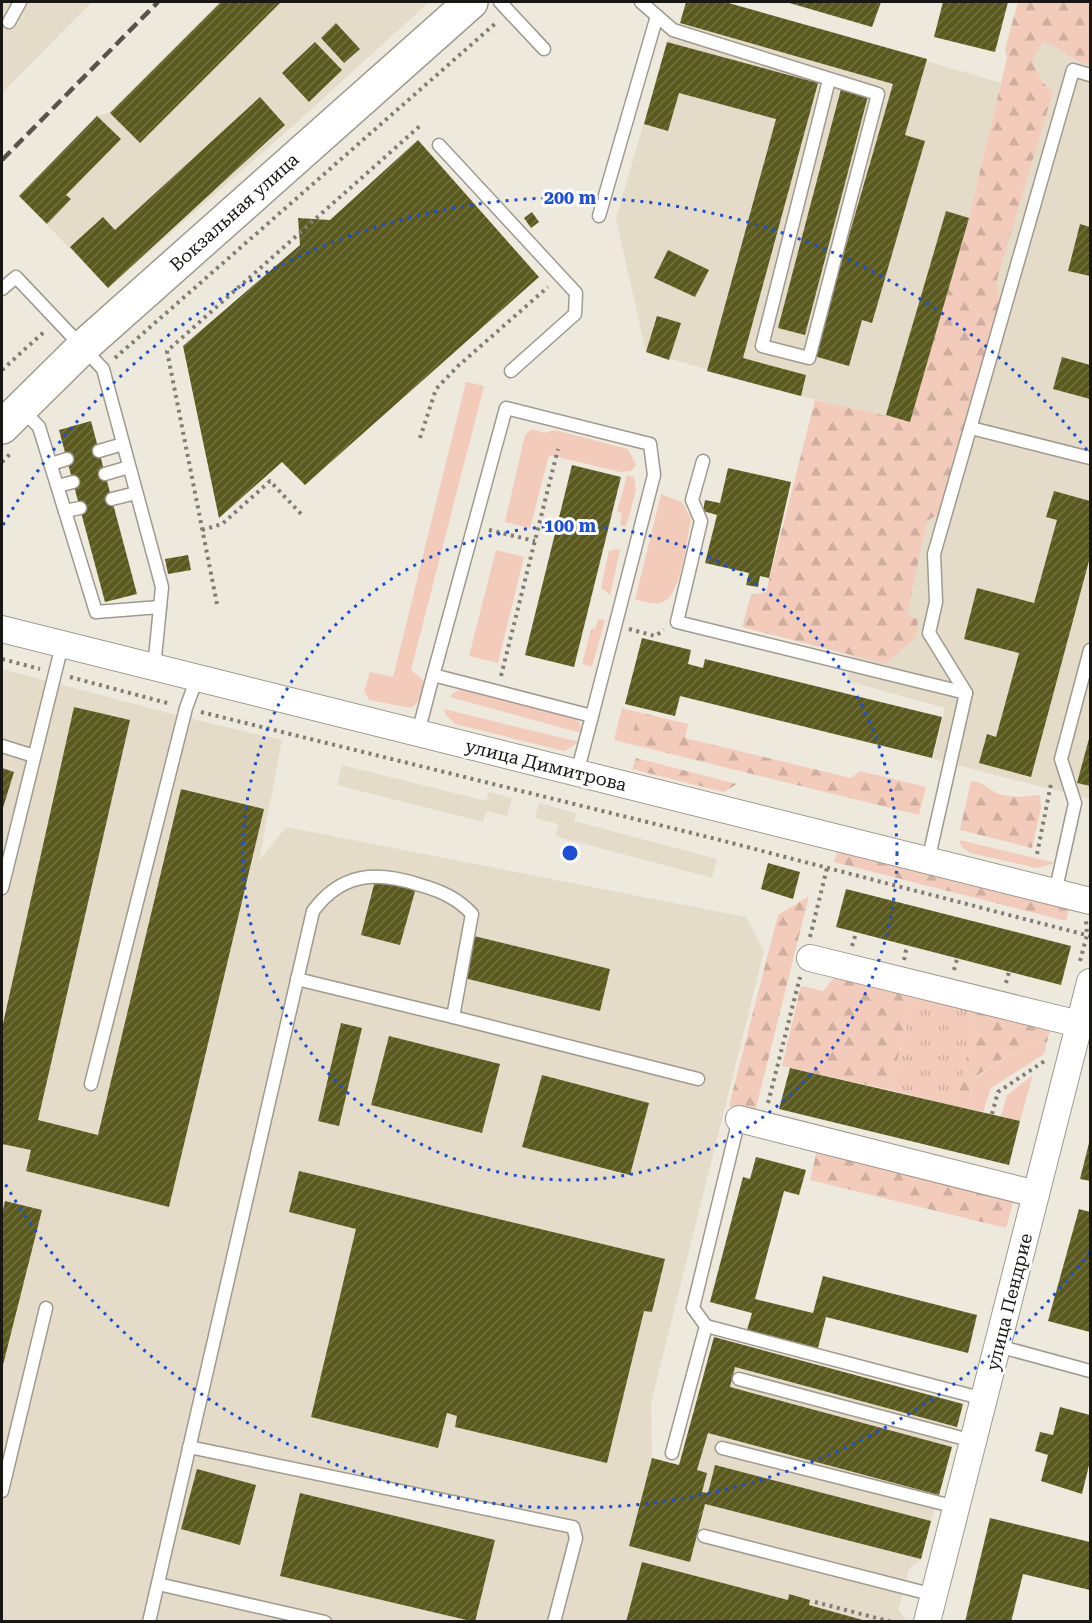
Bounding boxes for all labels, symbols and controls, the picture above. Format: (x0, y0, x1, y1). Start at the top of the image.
street label: Вокзальная улица (165, 149, 303, 275)
text: 200 m (544, 187, 597, 208)
text: 100 m (544, 515, 597, 536)
street label: улица Димитрова (463, 735, 629, 795)
centre of rings (560, 843, 580, 863)
street label: улица Пендрие (982, 1231, 1036, 1373)

